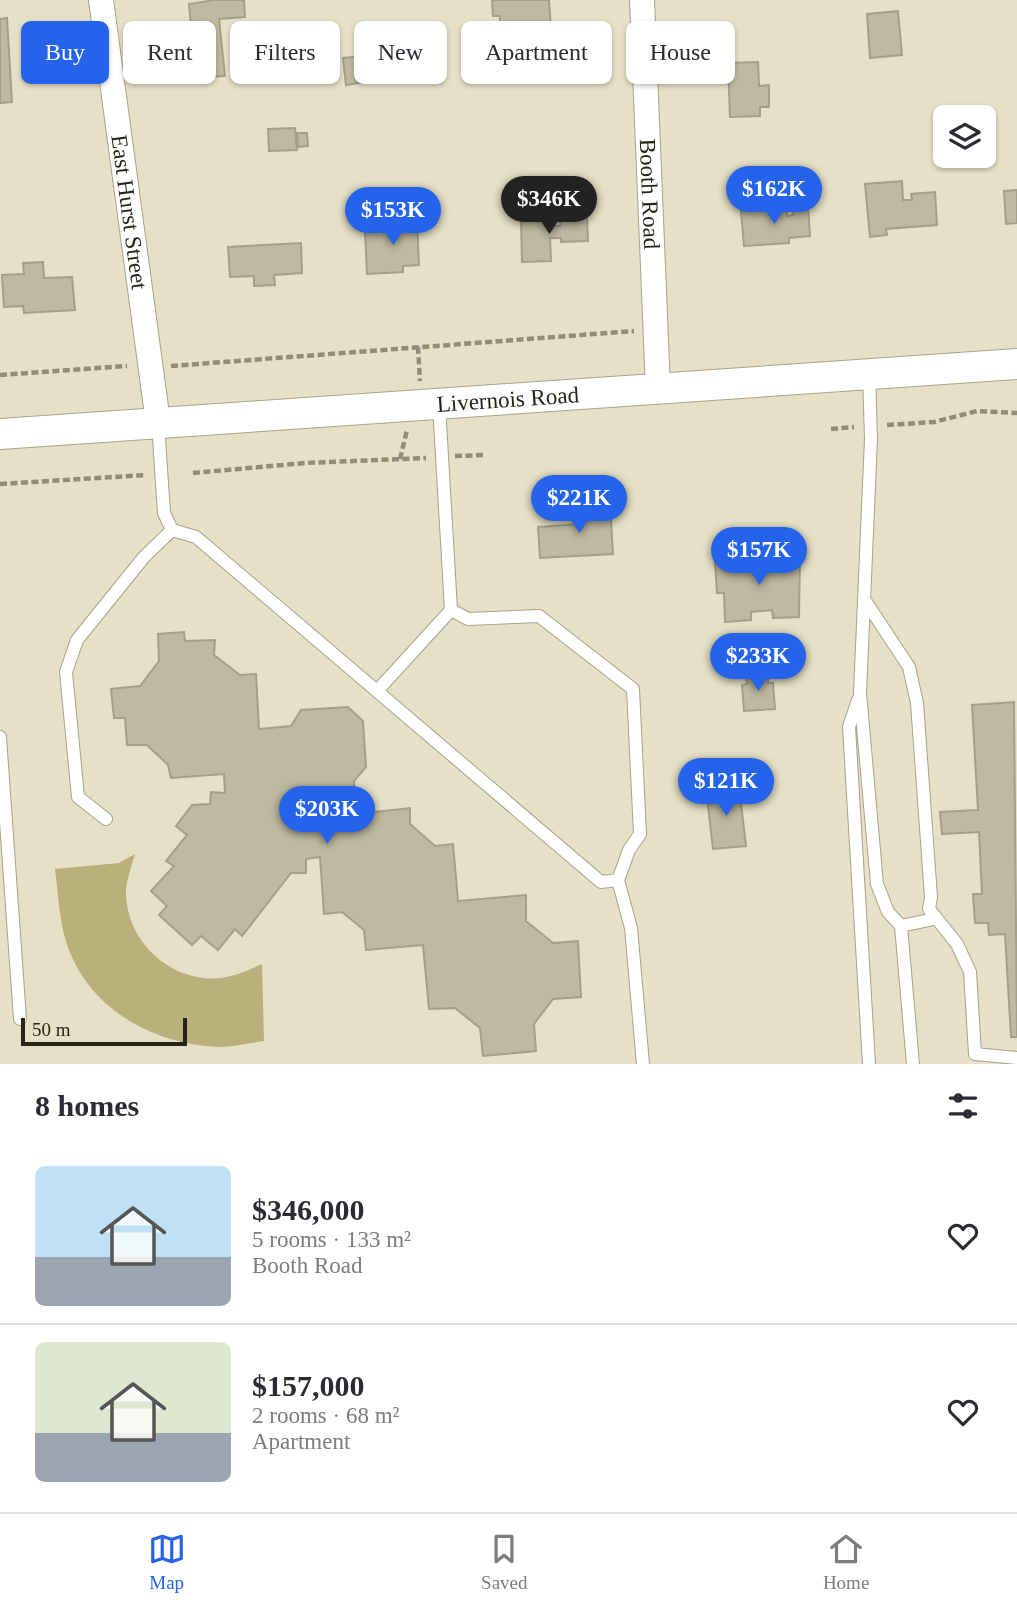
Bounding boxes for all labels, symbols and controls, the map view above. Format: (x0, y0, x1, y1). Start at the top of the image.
chip: Buy (21, 21, 109, 84)
chip: Rent (123, 21, 216, 84)
chip: Filters (230, 21, 340, 84)
chip: New (354, 21, 447, 84)
chip: Apartment (461, 21, 612, 84)
chip: House (626, 21, 735, 84)
map controls (933, 105, 996, 168)
button: layers (933, 105, 996, 168)
street label: East Hurst Street (106, 133, 152, 292)
street label: Booth Road (635, 138, 664, 250)
pin: $162K (725, 166, 823, 226)
pin: $346K (500, 176, 598, 236)
text: $162K (742, 176, 806, 201)
text: $346K (517, 186, 581, 211)
pin: $153K (344, 188, 442, 247)
text: $153K (361, 197, 425, 222)
street label: Livernois Road (436, 382, 580, 417)
pin: $221K (530, 476, 628, 535)
text: $221K (547, 485, 611, 510)
pin: $157K (710, 528, 808, 587)
text: $157K (727, 537, 791, 562)
pin: $233K (709, 634, 807, 693)
text: $233K (726, 643, 790, 668)
pin: $121K (677, 758, 775, 818)
text: $121K (694, 768, 758, 793)
pin: $203K (278, 786, 376, 846)
text: $203K (295, 796, 359, 821)
scale bar (21, 1015, 187, 1047)
text: 50 m (32, 1019, 71, 1040)
icon: filters (944, 1087, 982, 1125)
text: 8 homes (35, 1089, 139, 1122)
text: $346,000 (252, 1193, 365, 1226)
icon: home (91, 1194, 175, 1278)
icon: heart (944, 1217, 982, 1255)
text: 5 rooms · 133 m² (252, 1227, 411, 1252)
text: Booth Road (252, 1253, 363, 1278)
text: $157,000 (252, 1369, 365, 1402)
icon: home (91, 1370, 175, 1454)
icon: heart (944, 1393, 982, 1431)
text: 2 rooms · 68 m² (252, 1403, 399, 1428)
text: Apartment (252, 1429, 350, 1454)
tab: Map (148, 1530, 186, 1594)
tab: Saved (481, 1530, 528, 1594)
tab: Home (823, 1530, 869, 1594)

